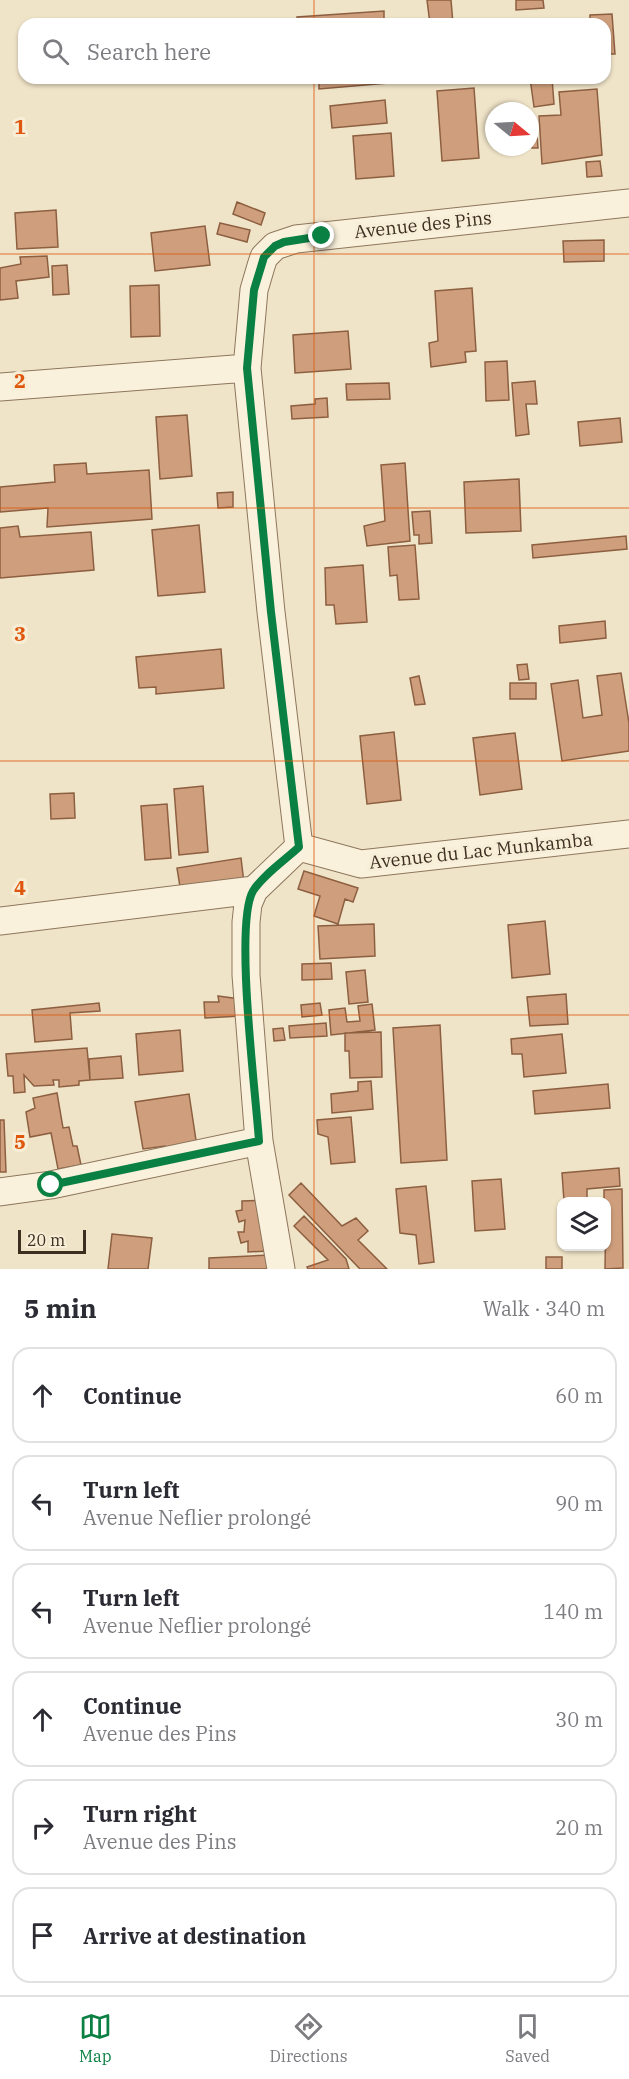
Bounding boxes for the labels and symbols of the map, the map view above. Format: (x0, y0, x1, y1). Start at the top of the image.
north arrow (485, 102, 539, 156)
text: 1 (14, 113, 26, 140)
street label: Avenue des Pins (353, 206, 493, 243)
route end (308, 222, 334, 248)
text: 2 (14, 367, 26, 394)
text: 3 (14, 620, 26, 647)
street label: Avenue du Lac Munkamba (368, 827, 594, 874)
text: 4 (14, 874, 26, 901)
text: 5 (14, 1128, 26, 1155)
route start (37, 1171, 63, 1197)
scale bar (18, 1227, 86, 1254)

